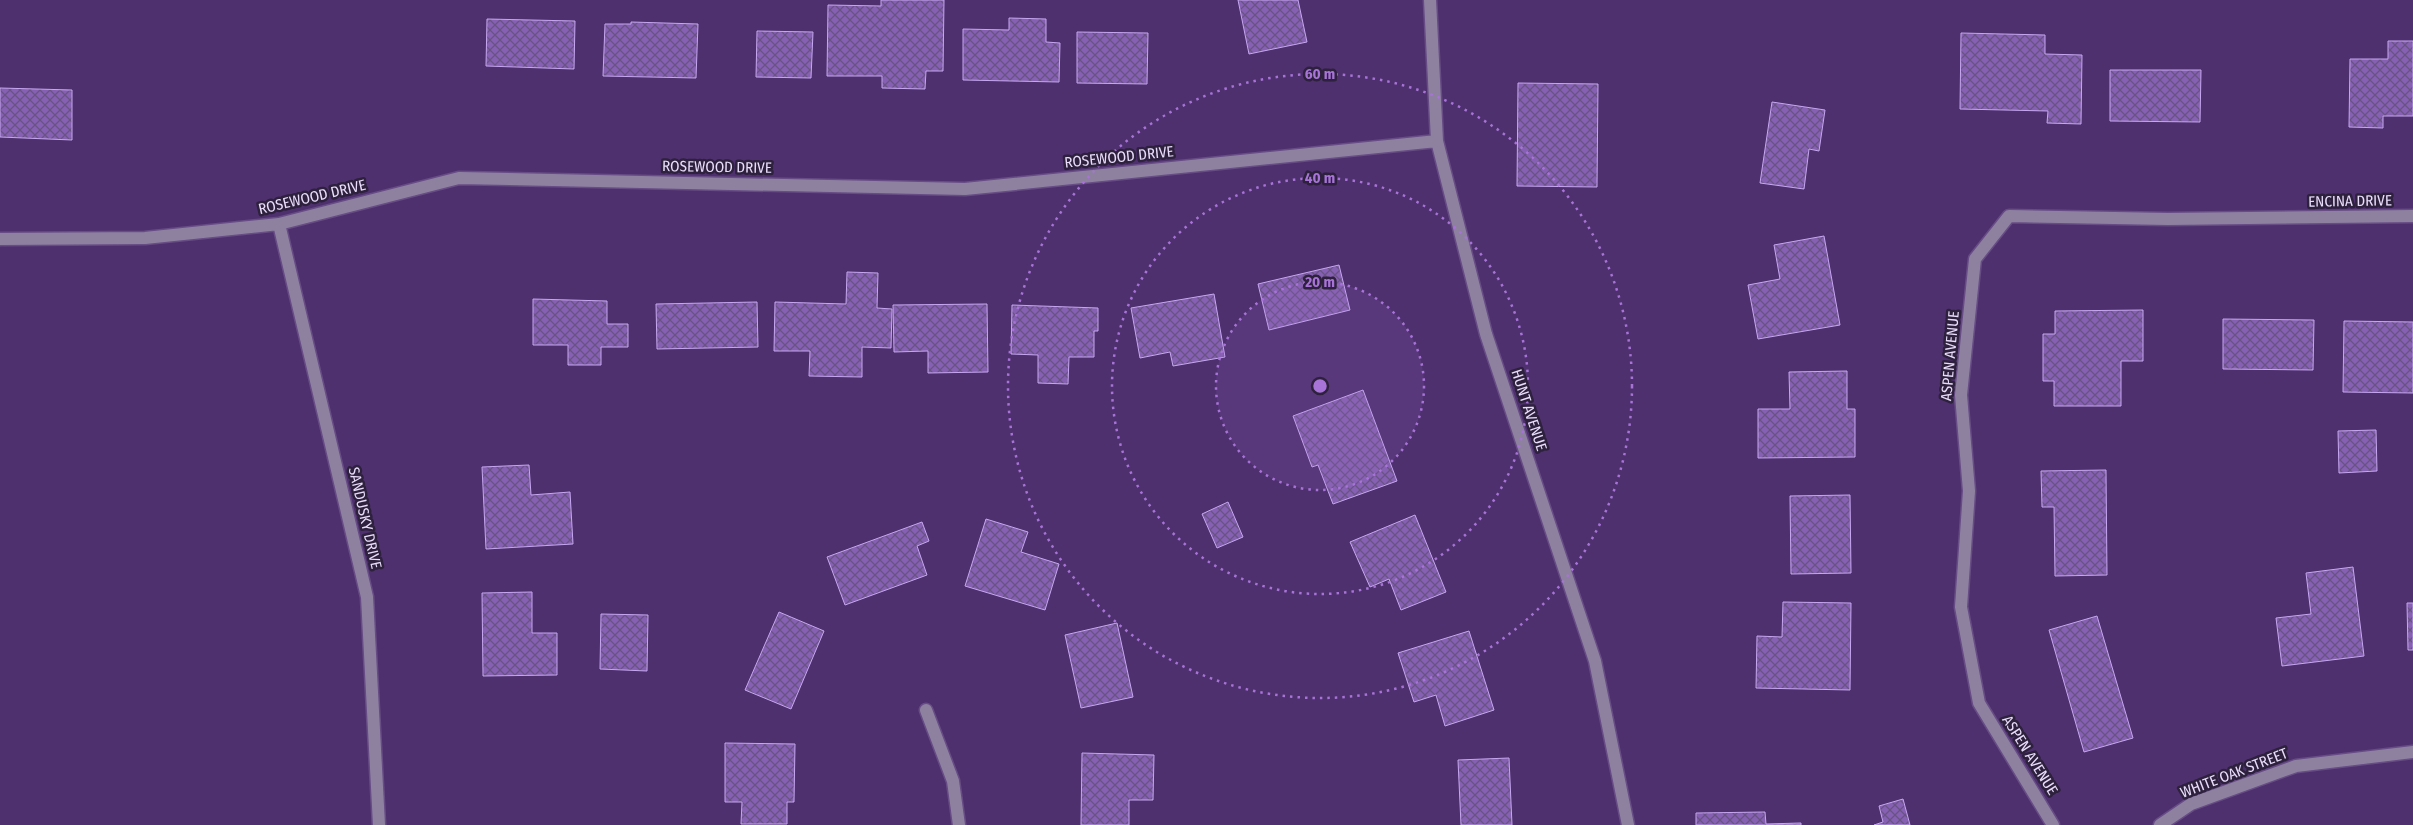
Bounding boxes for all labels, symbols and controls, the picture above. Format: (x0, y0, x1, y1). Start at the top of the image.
text: 60 m (1305, 65, 1335, 83)
street label: ROSEWOOD DRIVE (1063, 142, 1175, 172)
street label: ROSEWOOD DRIVE (662, 157, 772, 177)
text: 40 m (1305, 169, 1335, 187)
street label: ROSEWOOD DRIVE (257, 176, 367, 218)
street label: ENCINA DRIVE (2308, 191, 2392, 211)
text: 20 m (1304, 273, 1335, 291)
street label: ASPEN AVENUE (1937, 310, 1963, 402)
street label: HUNT AVENUE (1507, 367, 1551, 453)
centre of rings (1311, 377, 1329, 395)
street label: SANDUSKY DRIVE (345, 465, 385, 571)
street label: ASPEN AVENUE (1998, 712, 2062, 798)
street label: WHITE OAK STREET (2178, 744, 2290, 802)

